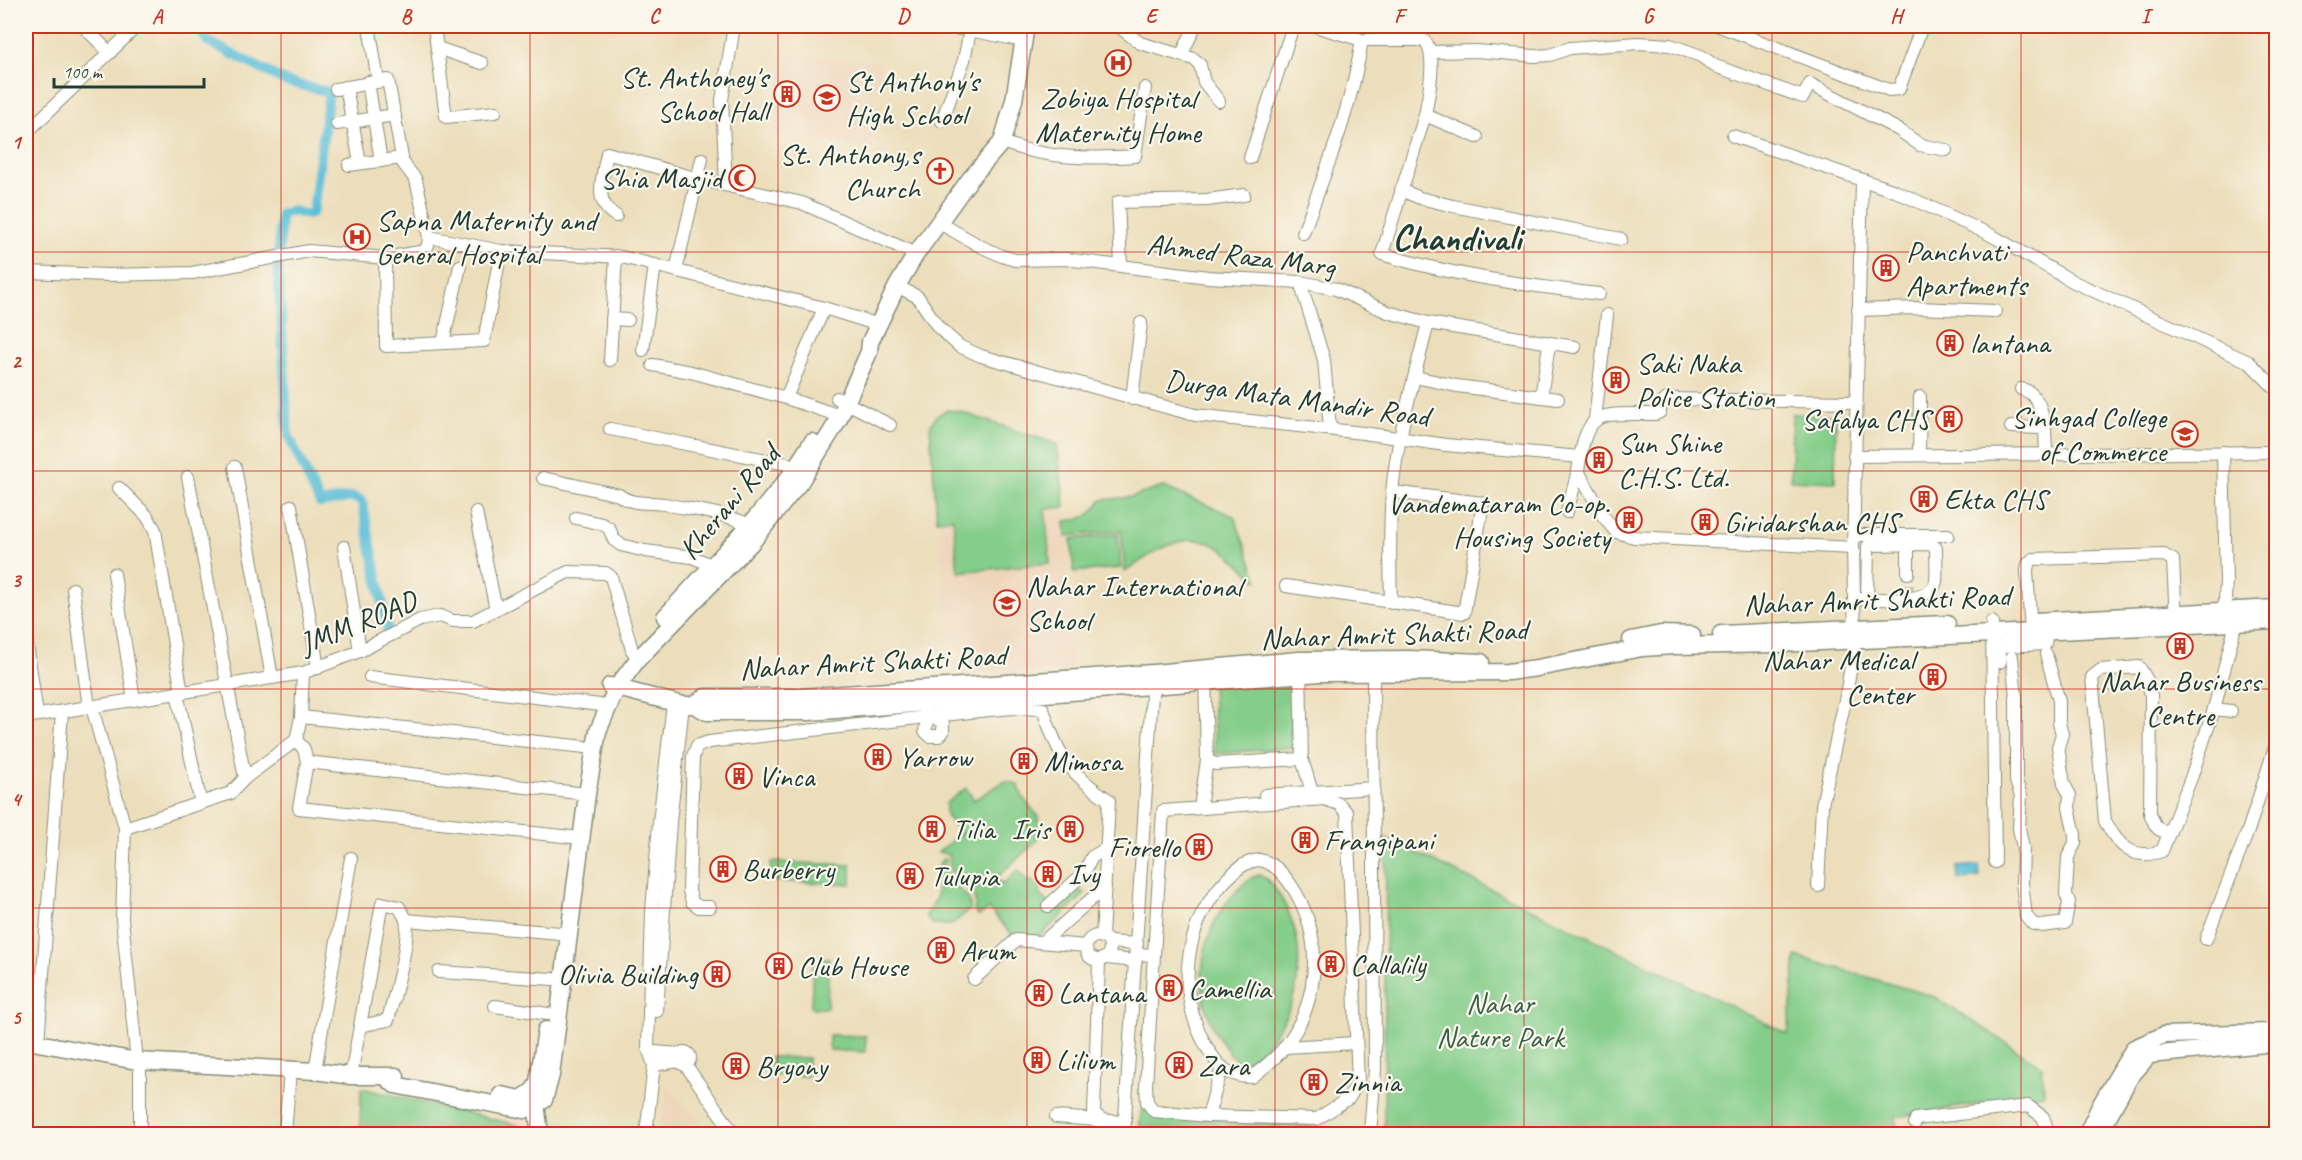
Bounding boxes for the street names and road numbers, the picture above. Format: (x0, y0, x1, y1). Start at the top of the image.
street label: Ahmed Raza Marg (1145, 225, 1340, 286)
street label: Durga Mata Mandir Road (1163, 361, 1436, 436)
street label: Kherani Road (670, 434, 791, 567)
street label: Nahar Amrit Shakti Road (1743, 576, 2015, 624)
street label: JMM ROAD (292, 580, 424, 663)
street label: Nahar Amrit Shakti Road (1260, 610, 1532, 658)
street label: Nahar Amrit Shakti Road (739, 636, 1011, 688)

